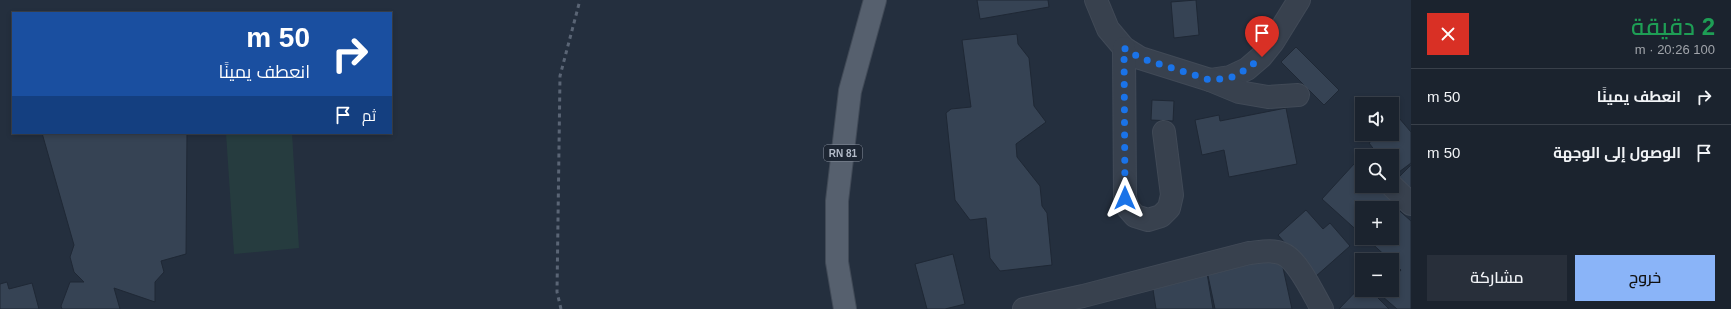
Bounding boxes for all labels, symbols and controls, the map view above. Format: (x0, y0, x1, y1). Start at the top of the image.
button: close (1427, 13, 1469, 55)
text: 2 دقيقة (1631, 13, 1715, 40)
pin (1245, 16, 1279, 57)
text: 50 m (246, 22, 310, 53)
icon: arrive (1251, 22, 1273, 44)
icon: right (324, 28, 376, 80)
text: 100 m · 20:26 (1635, 42, 1715, 57)
text: انعطف يمينًا (219, 62, 310, 82)
icon: right (1693, 86, 1715, 108)
text: 50 m (1427, 88, 1460, 105)
text: انعطف يمينًا (1597, 88, 1681, 105)
map controls (1355, 97, 1399, 297)
button: sound (1355, 97, 1399, 141)
icon: arrive (332, 104, 354, 126)
text: ثم (362, 107, 376, 124)
icon: arrive (1693, 142, 1715, 164)
text: 50 m (1427, 144, 1460, 161)
text: الوصول إلى الوجهة (1553, 144, 1681, 161)
road number: RN 81 (824, 145, 862, 161)
button: search (1355, 149, 1399, 193)
position arrow (1104, 177, 1146, 219)
button: + (1355, 201, 1399, 245)
button: − (1355, 253, 1399, 297)
button: مشاركة (1427, 255, 1567, 301)
button: خروج (1575, 255, 1715, 301)

